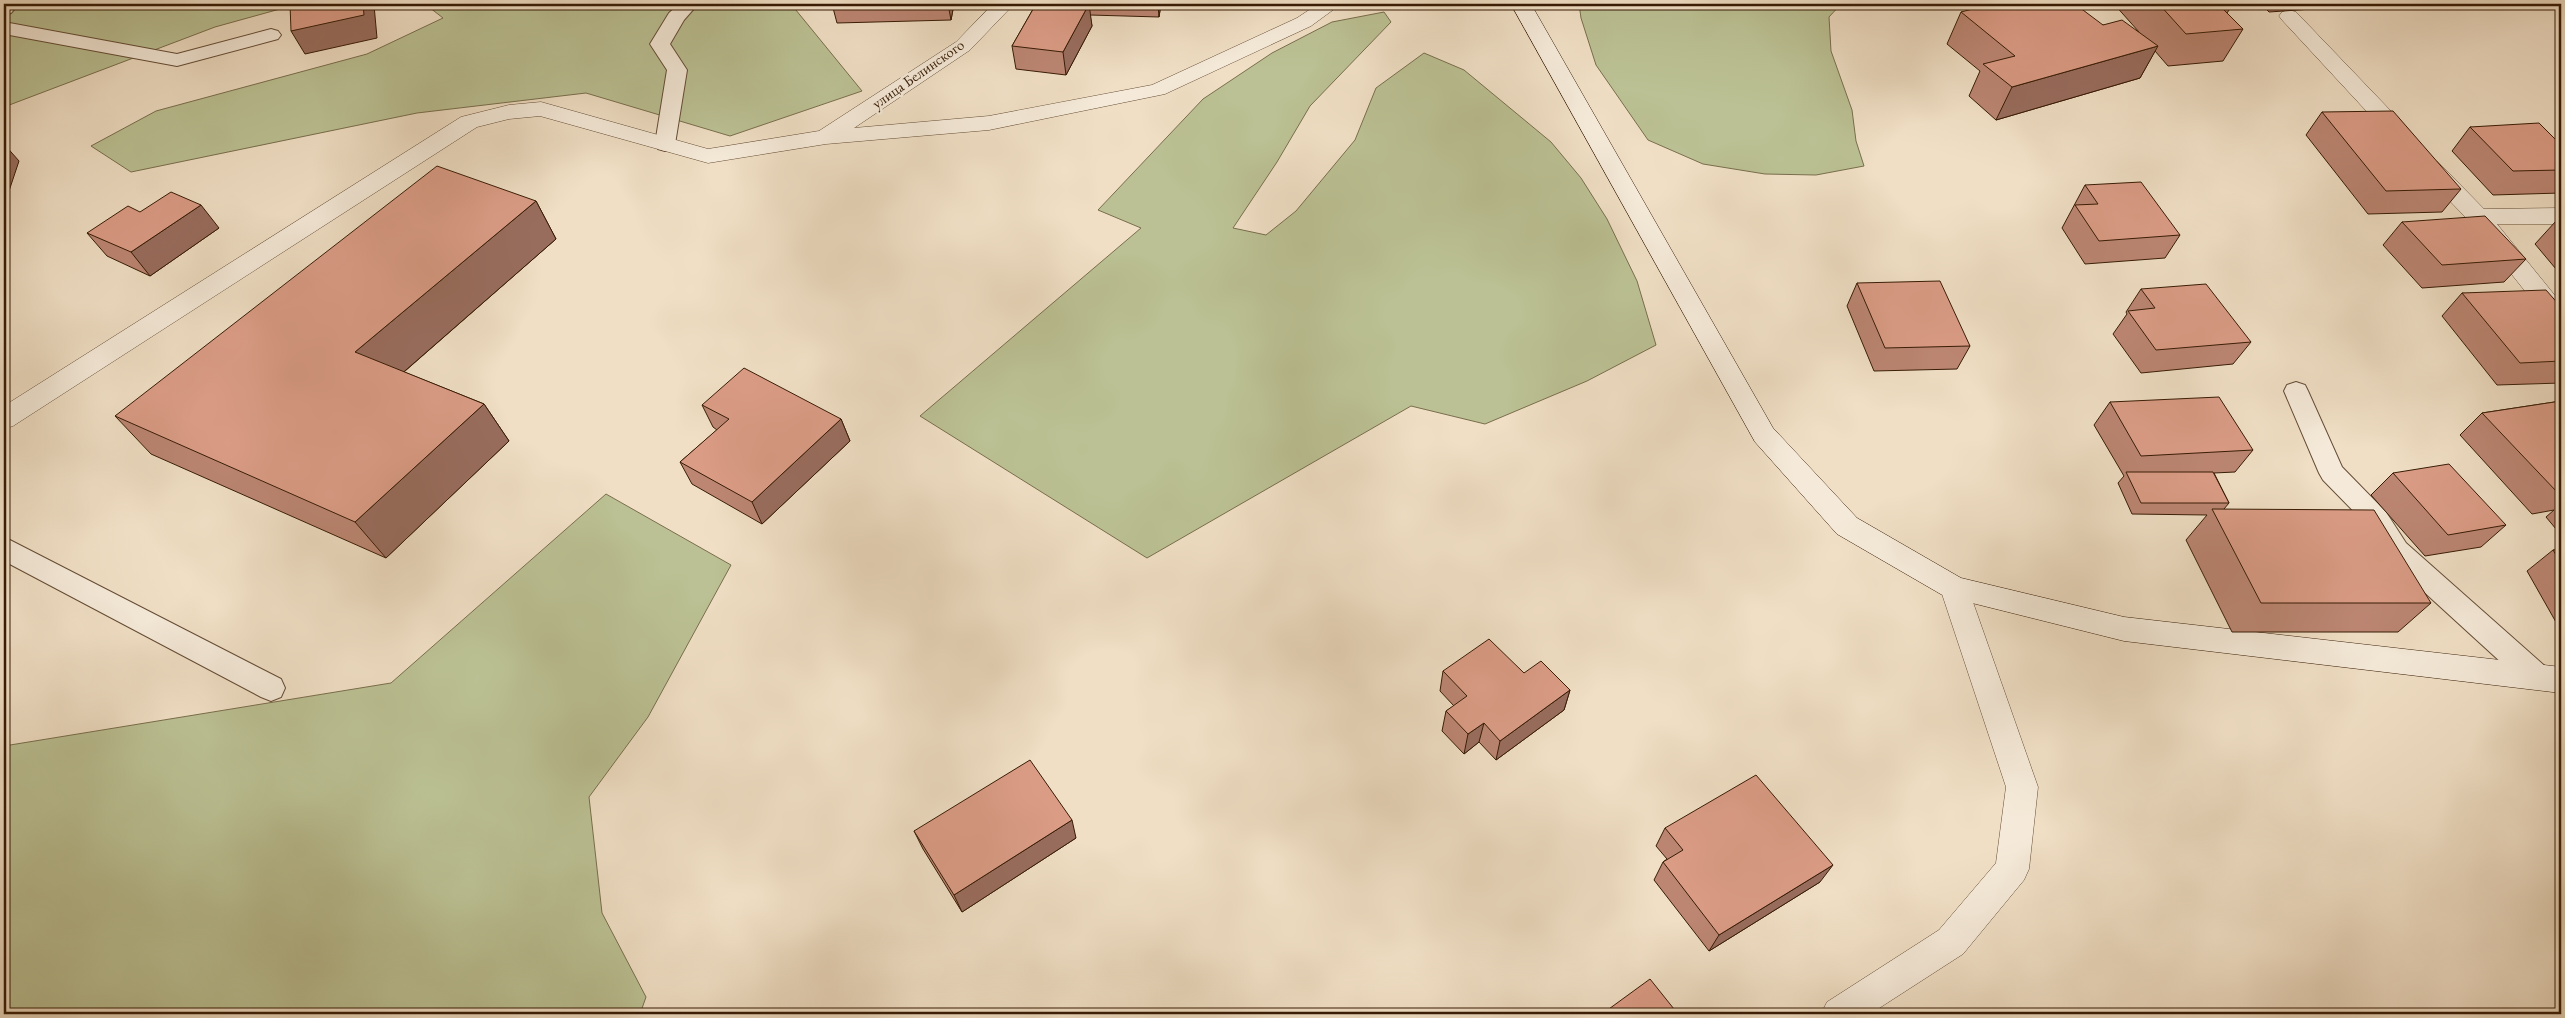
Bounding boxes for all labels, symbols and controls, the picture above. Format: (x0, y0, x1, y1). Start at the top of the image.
street label: улица Белинского (868, 35, 968, 113)

